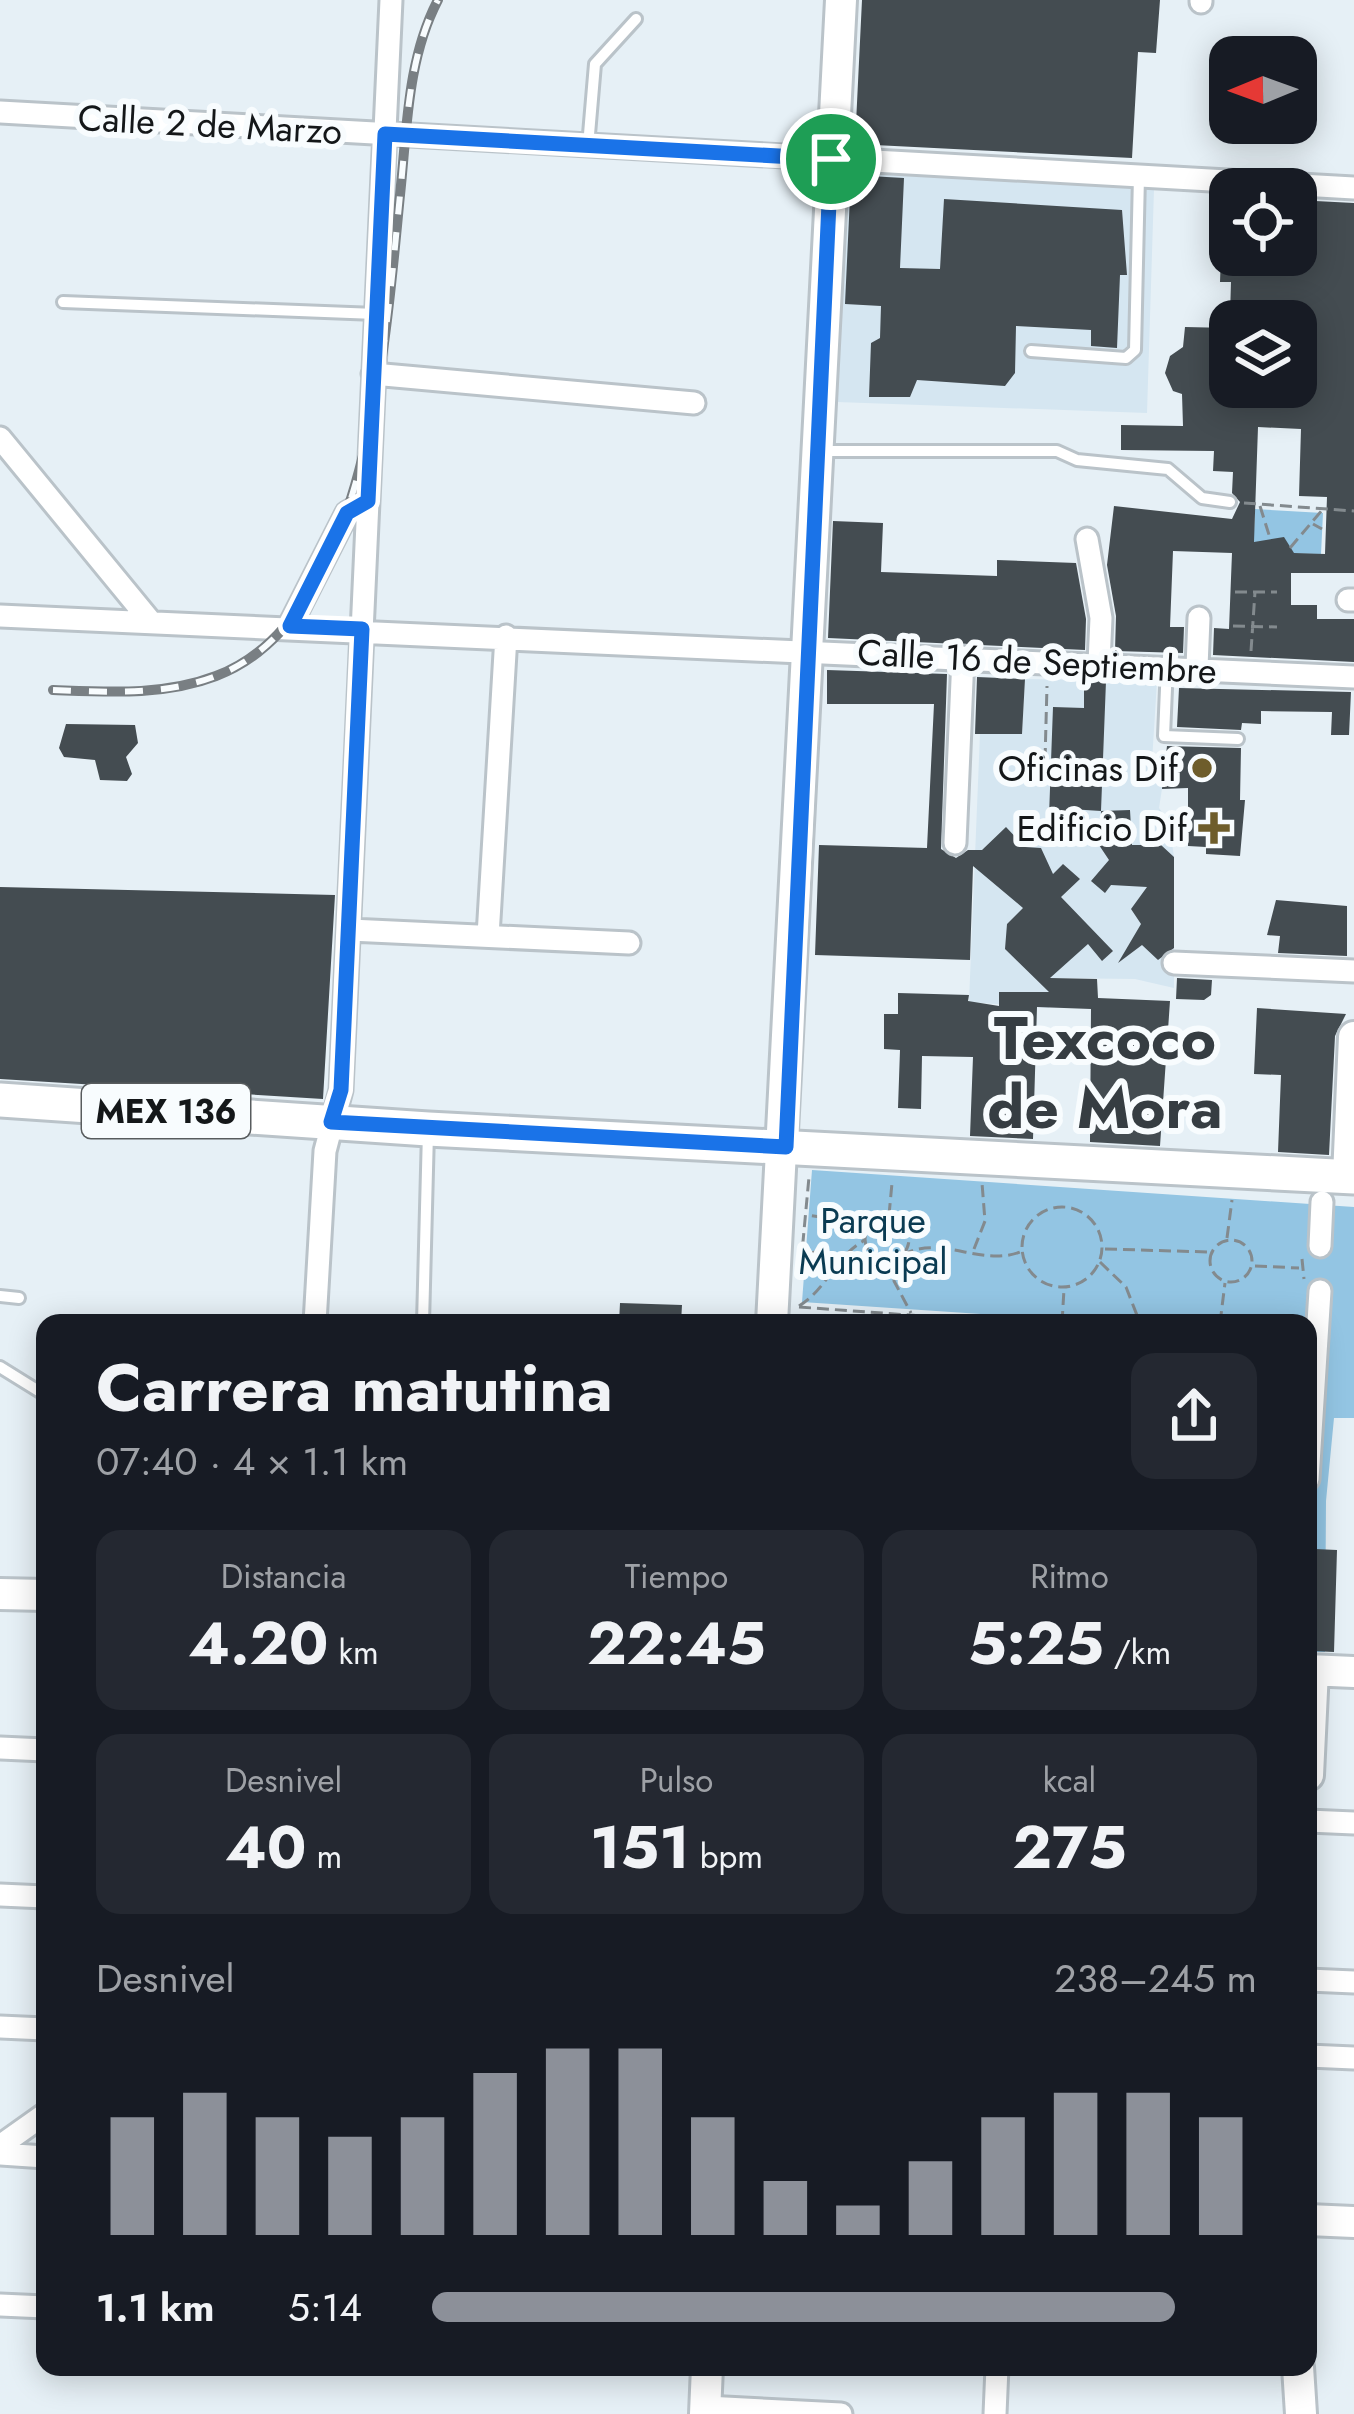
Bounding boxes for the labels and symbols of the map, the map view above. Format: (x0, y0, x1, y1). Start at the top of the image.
north arrow (1209, 36, 1317, 144)
street label: Calle 2 de Marzo (77, 91, 343, 157)
pin (780, 108, 882, 210)
street label: Calle 16 de Septiembre (856, 626, 1218, 696)
place label: Oficinas Dif (998, 742, 1180, 794)
marker: Oficinas Dif (1189, 755, 1215, 781)
place label: Edificio Dif (1017, 802, 1189, 854)
marker: Edificio Dif (1198, 812, 1230, 844)
district label: Texcoco de Mora (987, 995, 1223, 1151)
road number: MEX 136 (82, 1084, 250, 1138)
park label: Parque Municipal (798, 1194, 948, 1287)

